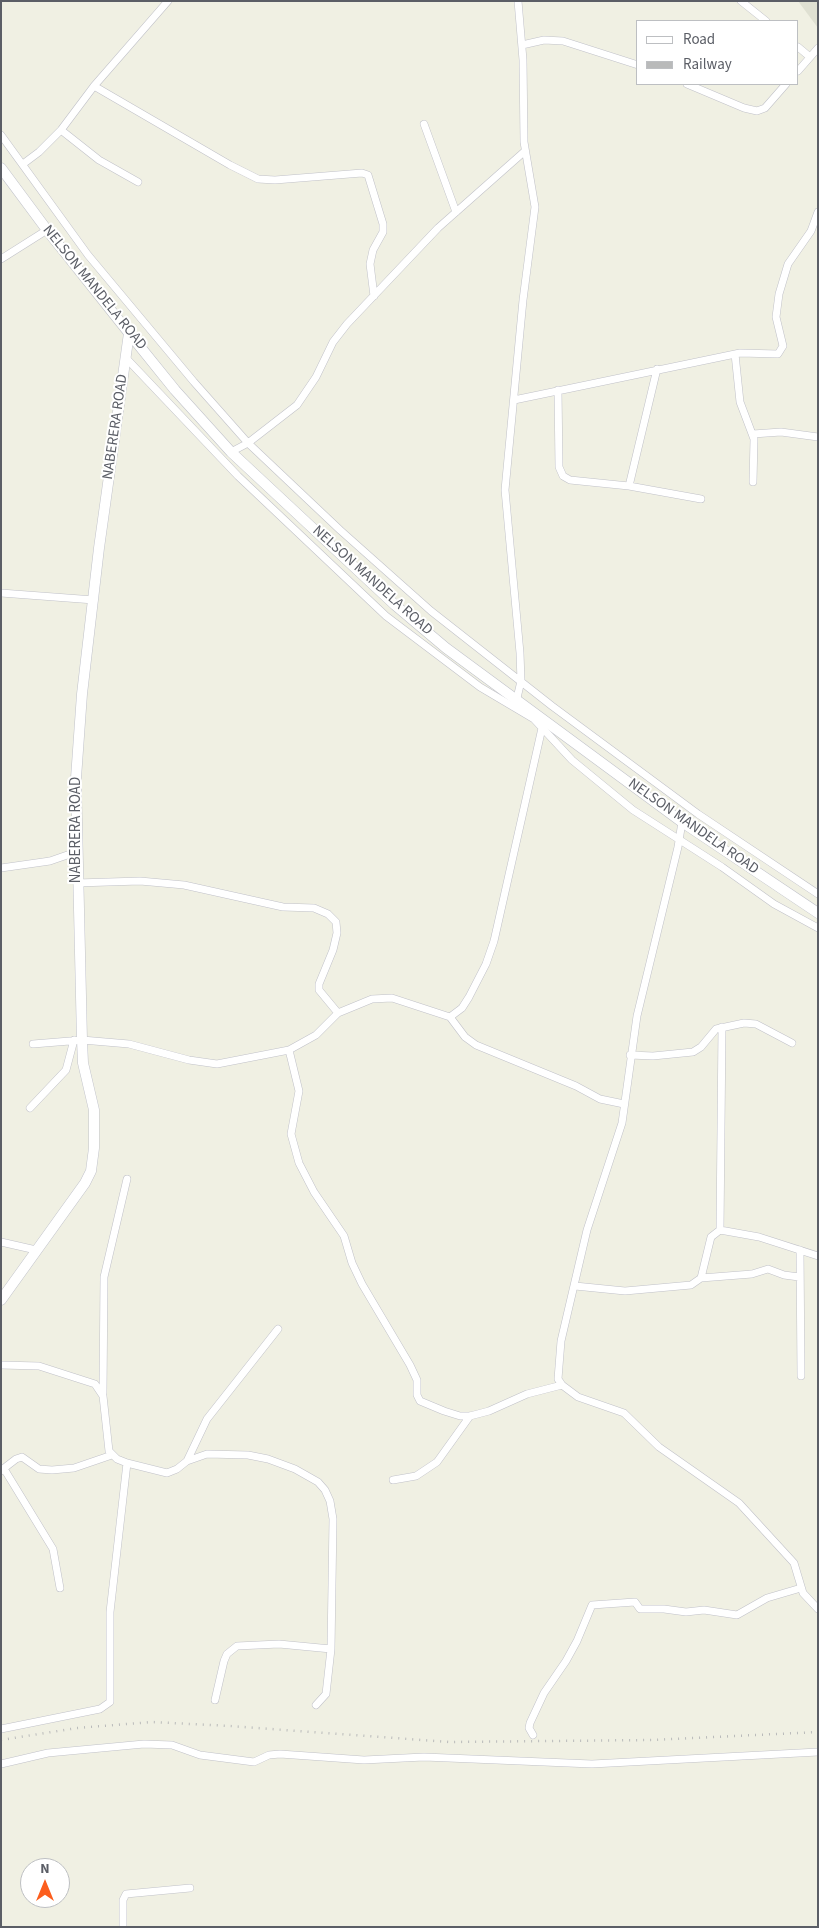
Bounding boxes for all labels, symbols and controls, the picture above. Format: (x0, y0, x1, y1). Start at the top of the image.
legend (636, 20, 799, 85)
text: Road (683, 29, 715, 50)
text: Railway (683, 54, 732, 75)
street label: NELSON MANDELA ROAD (38, 222, 150, 354)
street label: NABERERA ROAD (100, 373, 132, 481)
street label: NELSON MANDELA ROAD (308, 522, 436, 640)
street label: NELSON MANDELA ROAD (624, 775, 762, 879)
street label: NABERERA ROAD (68, 777, 86, 883)
north arrow (20, 1858, 70, 1908)
text: N (40, 1859, 50, 1879)

